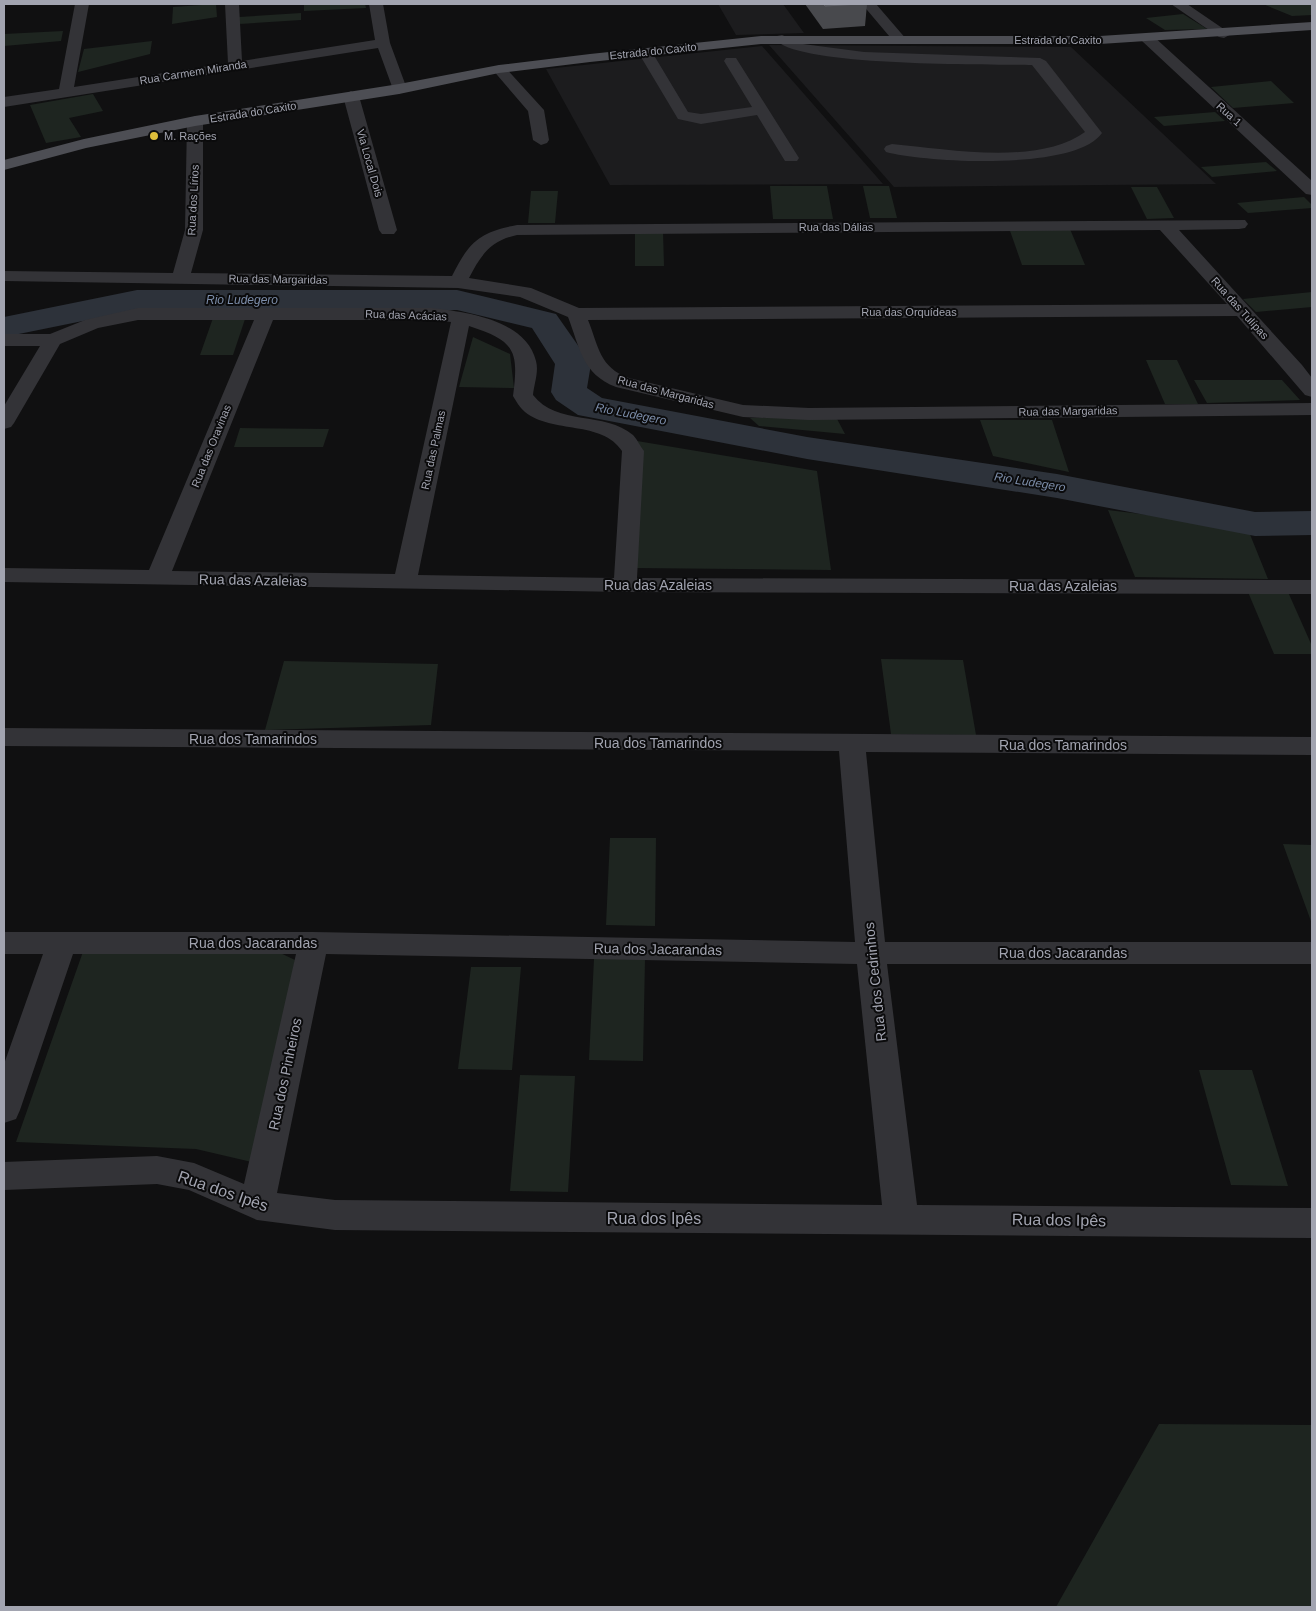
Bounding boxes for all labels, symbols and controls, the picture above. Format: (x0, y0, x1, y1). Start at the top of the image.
street label: Estrada do Caxito (1014, 34, 1102, 46)
street label: Estrada do Caxito (609, 40, 697, 62)
street label: Rua Carmem Miranda (139, 57, 248, 86)
street label: Estrada do Caxito (209, 99, 297, 125)
street label: Rua 1 (1214, 100, 1244, 128)
street label: Via Local Dois (355, 128, 386, 199)
marker: M. Rações (148, 130, 160, 142)
place label: M. Rações (164, 130, 217, 142)
street label: Rua dos Lírios (185, 164, 201, 236)
street label: Rua das Dálias (799, 221, 874, 233)
street label: Rua das Margaridas (228, 272, 328, 286)
street label: Rua das Tulípas (1209, 274, 1271, 342)
water label: Rio Ludegero (206, 293, 278, 307)
street label: Rua das Orquídeas (861, 306, 957, 318)
street label: Rua das Acácias (365, 308, 448, 322)
street label: Rua das Margaridas (617, 373, 716, 411)
water label: Rio Ludegero (594, 400, 668, 428)
street label: Rua das Oravinas (189, 402, 233, 489)
street label: Rua das Margaridas (1018, 404, 1118, 418)
street label: Rua das Palmas (419, 409, 447, 491)
water label: Rio Ludegero (993, 469, 1067, 495)
street label: Rua das Azaleias (199, 571, 307, 589)
street label: Rua das Azaleias (604, 577, 712, 593)
street label: Rua das Azaleias (1009, 578, 1117, 594)
street label: Rua dos Tamarindos (189, 731, 317, 747)
street label: Rua dos Tamarindos (594, 735, 722, 751)
street label: Rua dos Tamarindos (999, 737, 1127, 753)
street label: Rua dos Cedrinhos (861, 922, 889, 1042)
street label: Rua dos Jacarandas (189, 935, 317, 951)
street label: Rua dos Jacarandas (594, 940, 722, 958)
street label: Rua dos Jacarandas (999, 945, 1127, 961)
street label: Rua dos Pinheiros (265, 1016, 305, 1132)
street label: Rua dos Ipês (176, 1168, 270, 1214)
street label: Rua dos Ipês (607, 1210, 701, 1227)
street label: Rua dos Ipês (1012, 1211, 1106, 1229)

